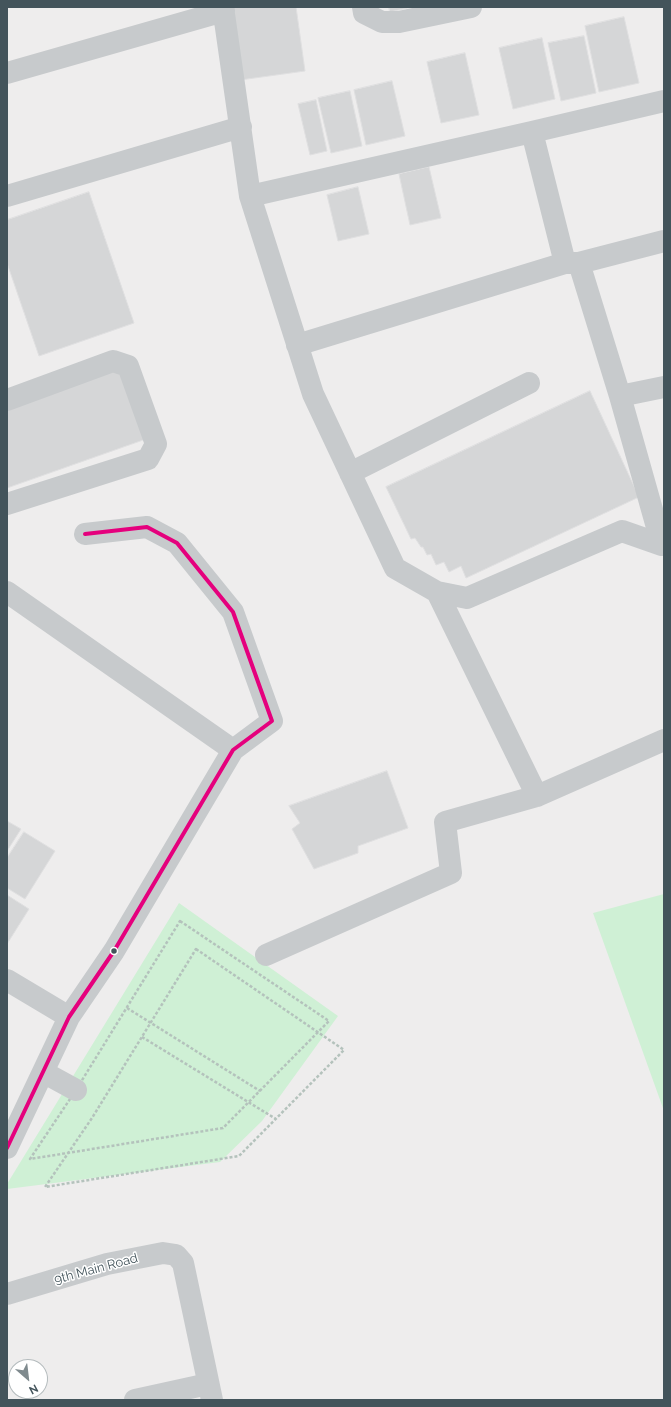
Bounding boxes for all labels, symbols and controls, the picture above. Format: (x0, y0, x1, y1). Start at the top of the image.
unlabelled marker (109, 946, 119, 956)
street label: 9th Main Road (52, 1250, 140, 1288)
north arrow (8, 1359, 48, 1399)
text: N (27, 1381, 40, 1397)

